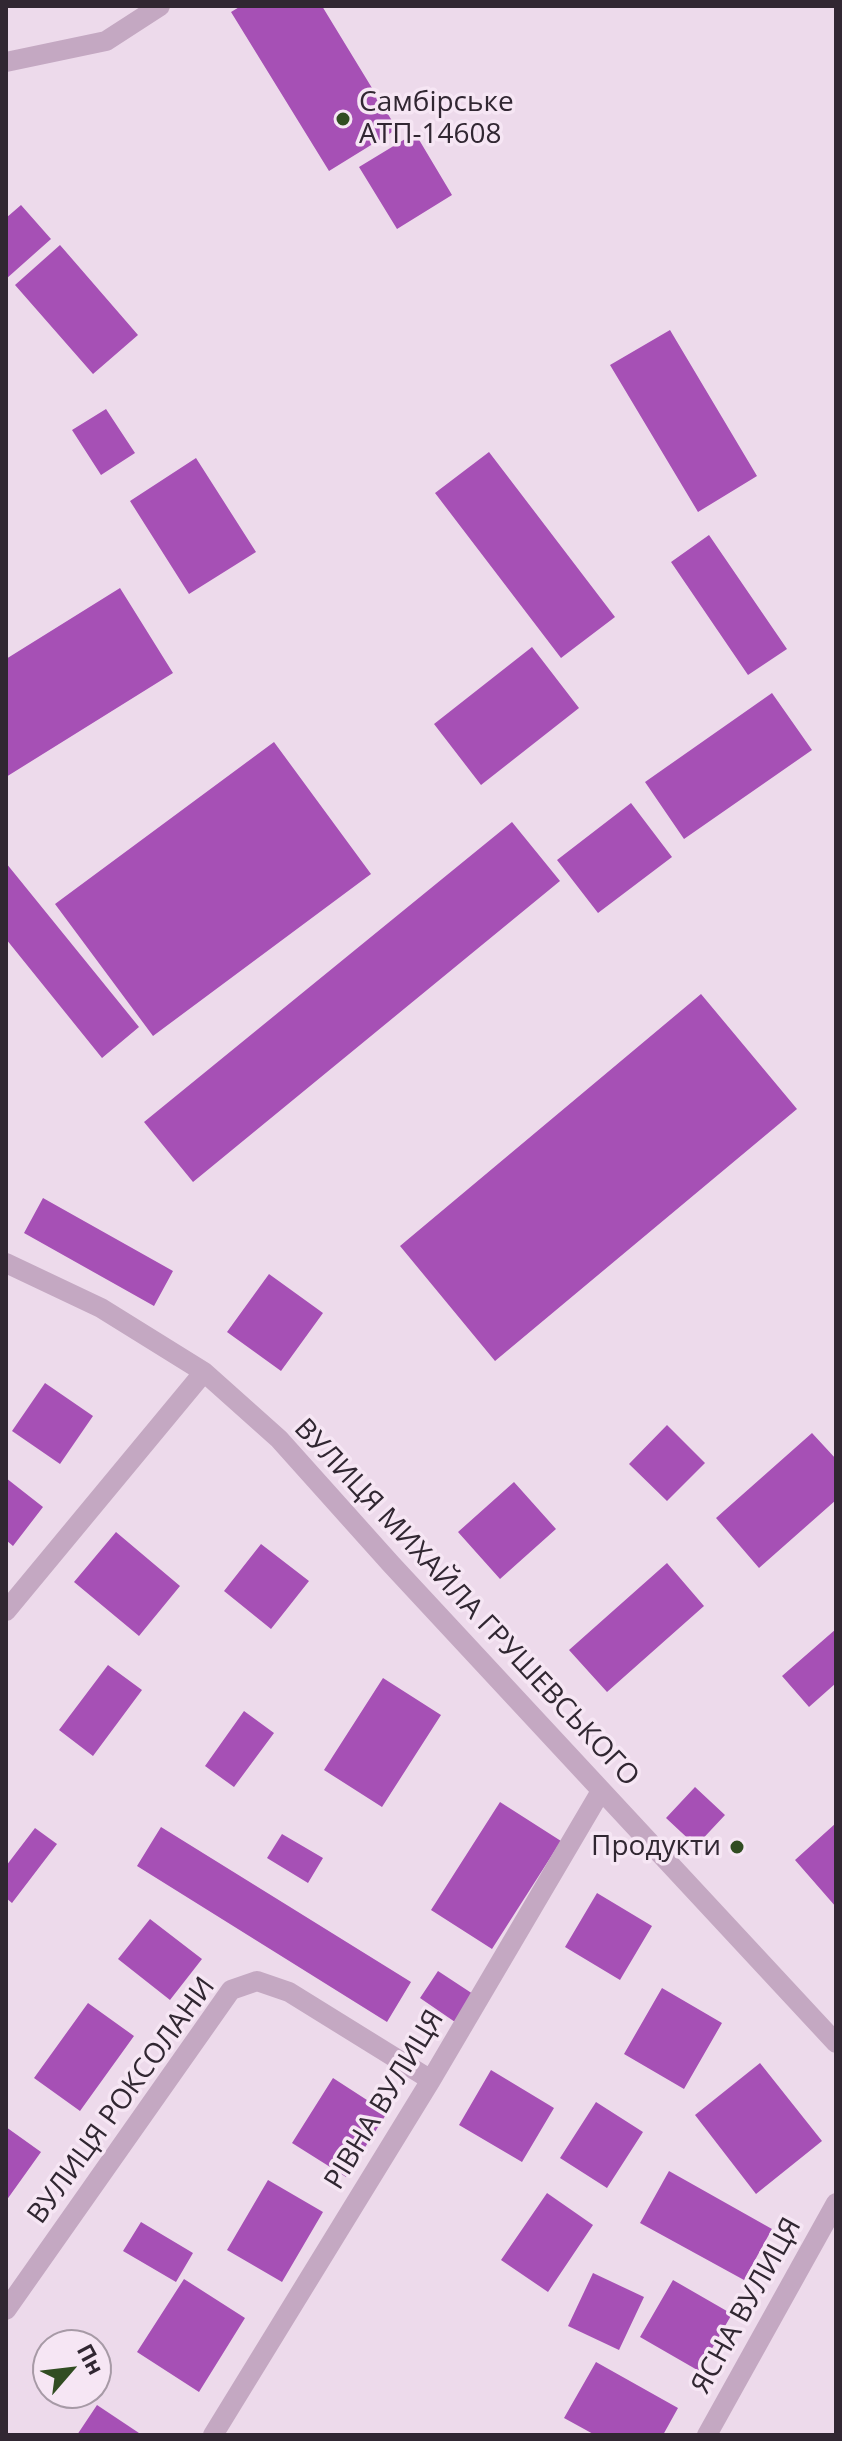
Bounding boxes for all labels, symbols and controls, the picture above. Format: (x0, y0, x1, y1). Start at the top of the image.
place label: Самбірське АТП-14608 (359, 86, 514, 152)
marker: Самбірське АТП-14608 (334, 110, 352, 128)
street label: ВУЛИЦЯ МИХАЙЛА ГРУШЕВСЬКОГО (287, 1412, 645, 1794)
place label: Продукти (591, 1830, 721, 1864)
marker: Продукти (728, 1838, 746, 1856)
street label: ВУЛИЦЯ РОКСОЛАНИ (21, 1971, 223, 2231)
street label: РІВНА ВУЛИЦЯ (318, 2004, 452, 2196)
street label: ЯСНА ВУЛИЦЯ (685, 2212, 809, 2400)
north arrow (32, 2329, 112, 2409)
text: Пн (71, 2338, 112, 2379)

